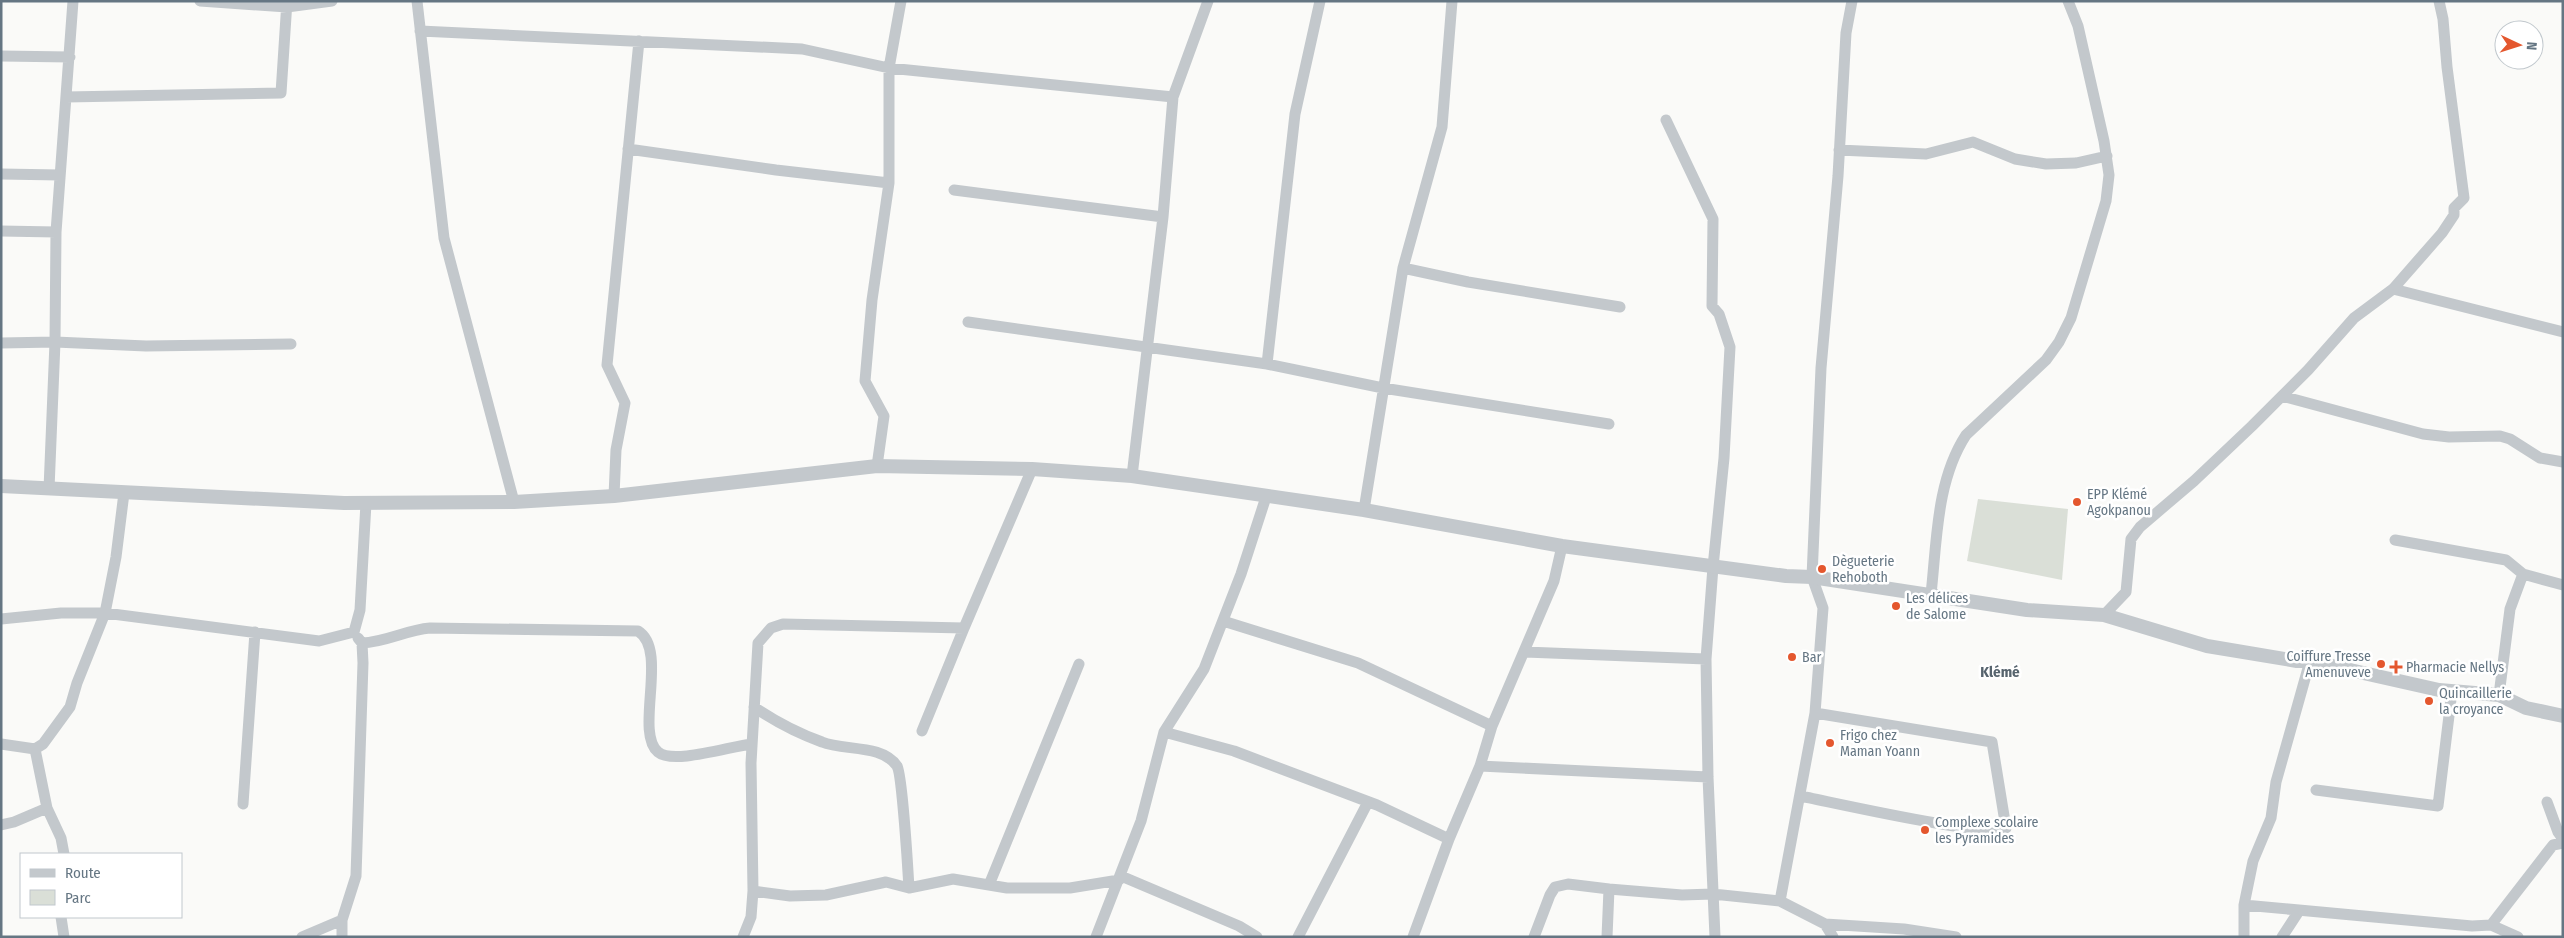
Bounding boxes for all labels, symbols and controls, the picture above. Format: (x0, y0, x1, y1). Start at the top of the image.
north arrow (2494, 20, 2544, 70)
text: N (2523, 41, 2540, 51)
place label: EPP Klémé Agokpanou (2087, 486, 2151, 519)
marker: EPP Klémé Agokpanou (2071, 496, 2083, 508)
place label: Dègueterie Rehoboth (1832, 553, 1894, 586)
marker: Dègueterie Rehoboth (1816, 563, 1828, 575)
place label: Les délices de Salome (1906, 590, 1968, 623)
marker: Les délices de Salome (1890, 600, 1902, 612)
place label: Coiffure Tresse Amenuveve (2286, 648, 2371, 681)
place label: Bar (1802, 649, 1822, 666)
marker: Bar (1786, 651, 1798, 663)
marker: Coiffure Tresse Amenuveve (2375, 658, 2387, 670)
place label: Pharmacie Nellys (2406, 659, 2504, 676)
marker: Pharmacie Nellys (2390, 661, 2402, 673)
district label: Klémé (1980, 663, 2020, 681)
place label: Quincaillerie la croyance (2439, 685, 2512, 718)
marker: Quincaillerie la croyance (2423, 695, 2435, 707)
place label: Frigo chez Maman Yoann (1840, 727, 1920, 760)
marker: Frigo chez Maman Yoann (1824, 737, 1836, 749)
place label: Complexe scolaire les Pyramides (1935, 814, 2039, 847)
marker: Complexe scolaire les Pyramides (1919, 824, 1931, 836)
legend (20, 853, 182, 918)
text: Route (65, 864, 101, 882)
text: Parc (65, 889, 91, 907)

